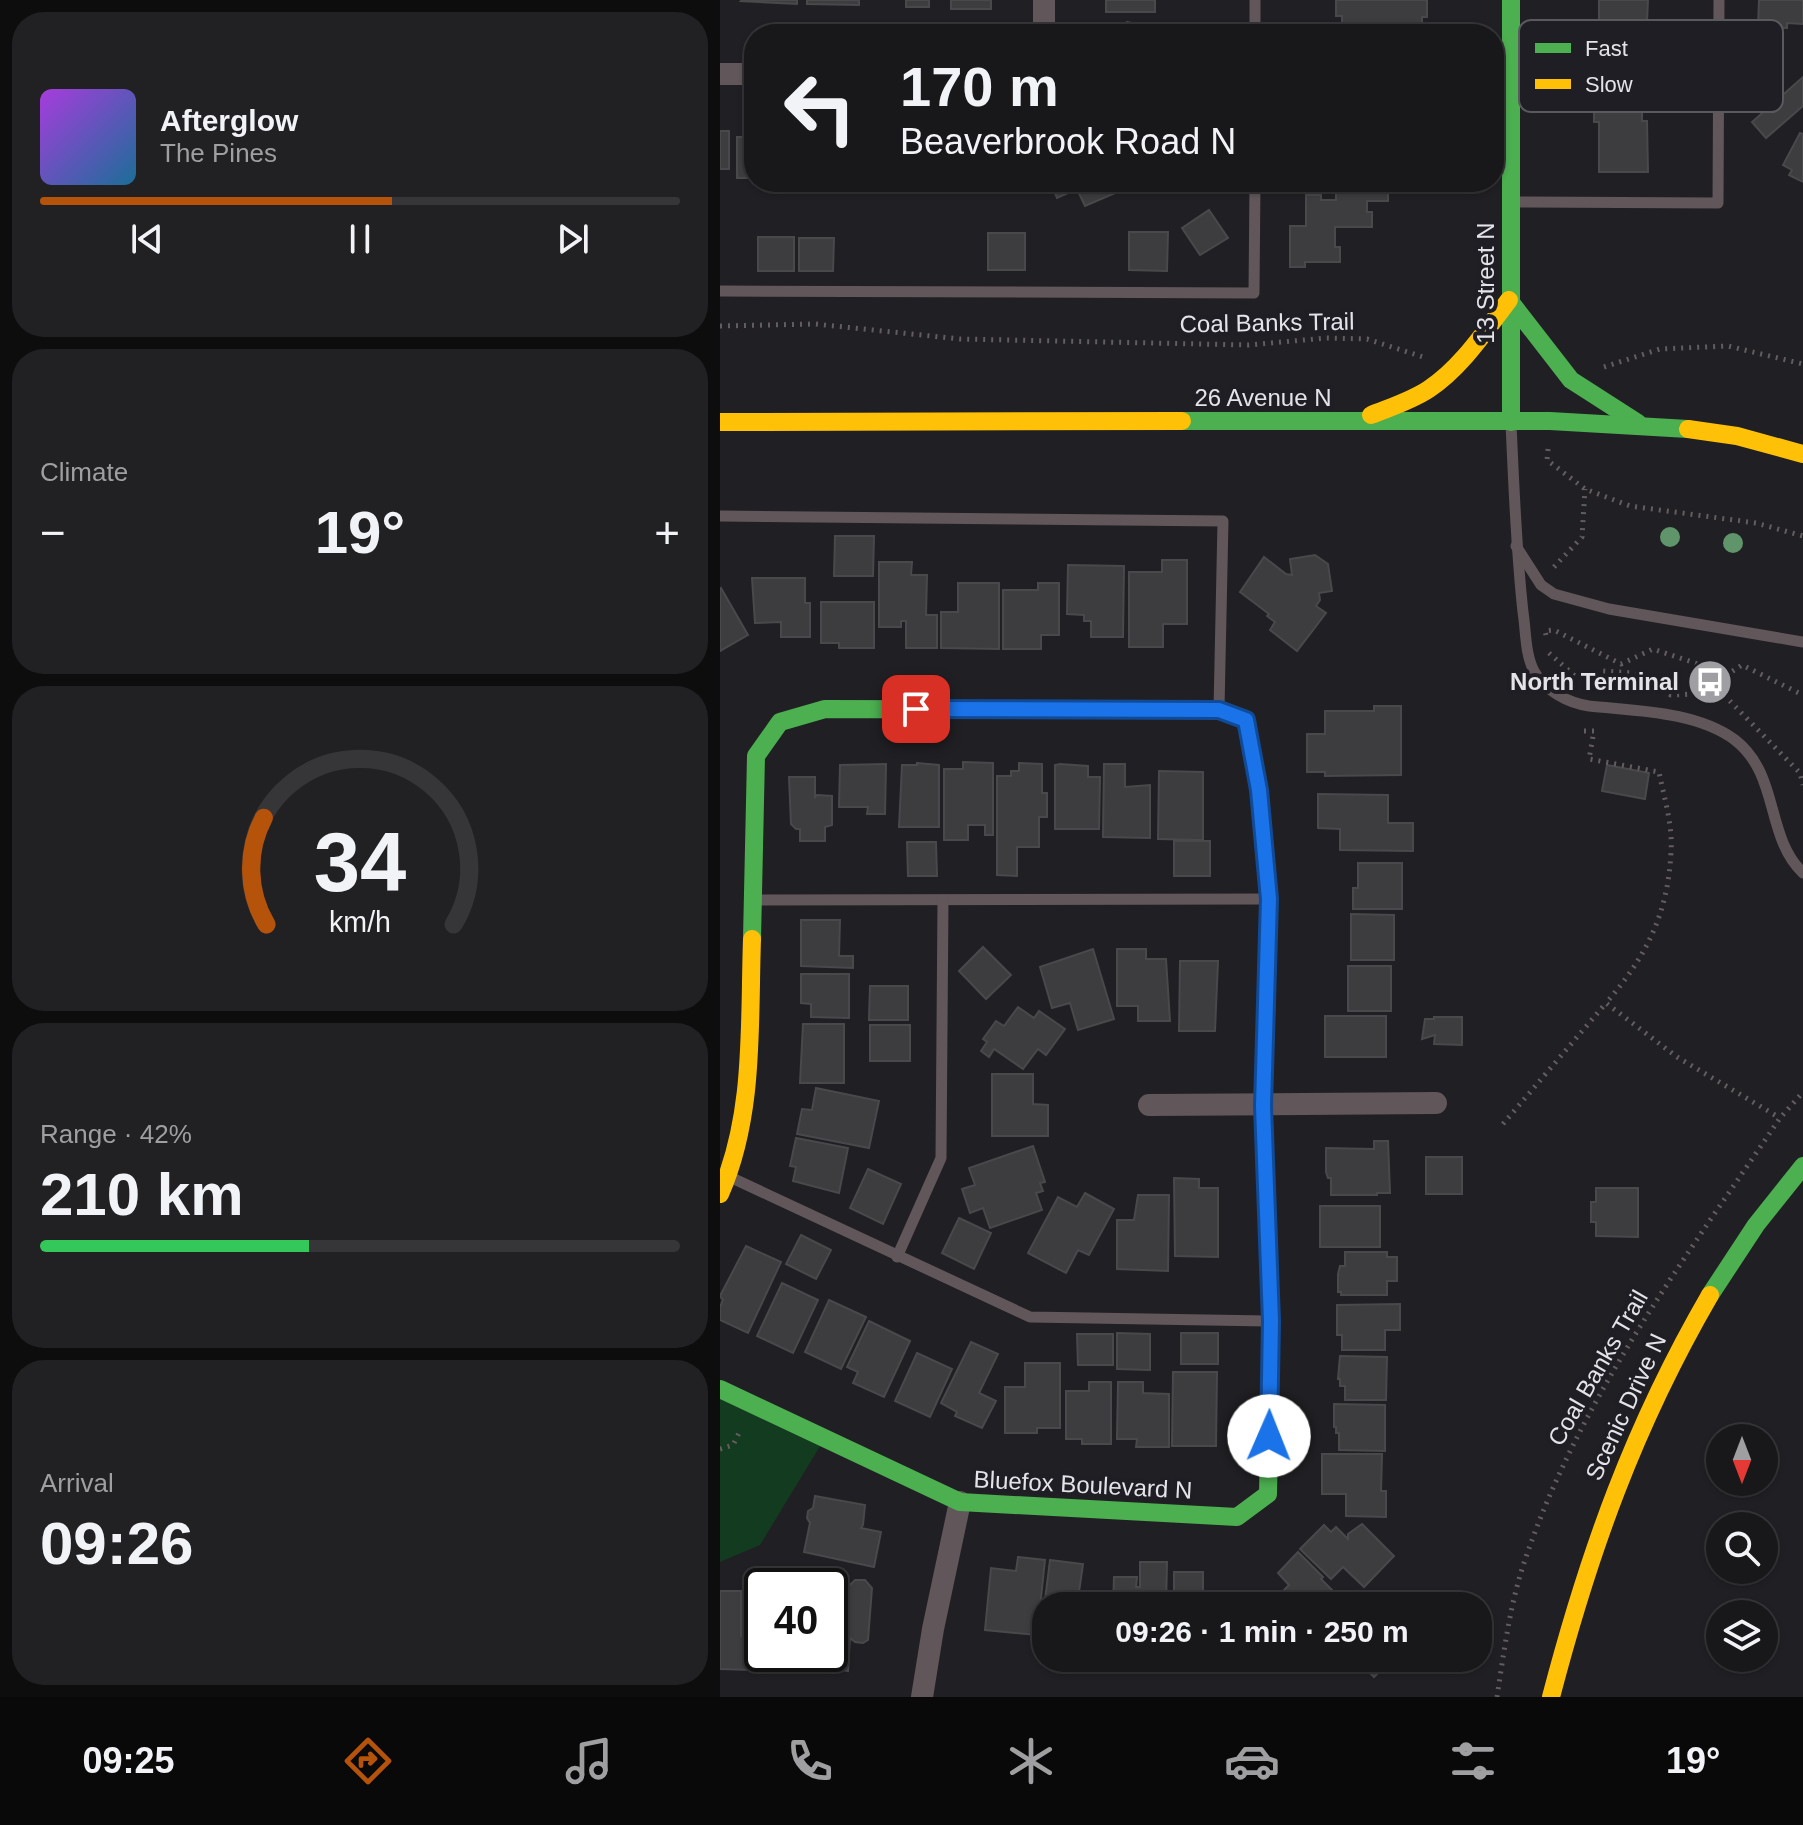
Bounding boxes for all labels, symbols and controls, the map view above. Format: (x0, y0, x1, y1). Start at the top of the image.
legend (1519, 20, 1783, 112)
text: Fast (1585, 36, 1628, 61)
text: 170 m (900, 55, 1059, 118)
icon: left (768, 56, 872, 160)
text: Slow (1585, 72, 1633, 97)
text: Afterglow (160, 104, 298, 137)
text: Beaverbrook Road N (900, 121, 1236, 162)
text: The Pines (160, 138, 277, 168)
icon: previous (125, 217, 169, 261)
icon: pause (338, 217, 382, 261)
icon: next (551, 217, 595, 261)
street label: 13 Street N (1472, 222, 1499, 344)
street label: Coal Banks Trail (1179, 307, 1355, 338)
street label: 26 Avenue N (1194, 384, 1332, 411)
text: Climate (40, 457, 128, 487)
text: 19° (315, 499, 405, 566)
text: − (40, 508, 66, 557)
text: + (654, 508, 680, 557)
bus stop icon: North Terminal (1686, 658, 1734, 706)
place label: North Terminal (1510, 668, 1679, 695)
pin (882, 675, 950, 743)
icon: arrive (894, 687, 938, 731)
text: 34 (314, 815, 406, 908)
text: km/h (329, 906, 391, 938)
text: Range · 42% (40, 1119, 192, 1149)
text: 210 km (40, 1161, 244, 1228)
street label: Coal Banks Trail (1542, 1285, 1653, 1450)
street label: Scenic Drive N (1580, 1329, 1671, 1484)
position arrow (1227, 1394, 1311, 1478)
north arrow (1706, 1424, 1778, 1496)
map controls (1706, 1424, 1778, 1672)
street label: Bluefox Boulevard N (973, 1465, 1193, 1504)
text: Arrival (40, 1468, 114, 1498)
text: 09:26 (40, 1510, 193, 1577)
button: search (1706, 1512, 1778, 1584)
speed limit sign: 40 (744, 1568, 848, 1672)
button: layers (1706, 1600, 1778, 1672)
text: 09:26 · 1 min · 250 m (1115, 1615, 1409, 1648)
icon: directions (340, 1733, 396, 1789)
icon: music (561, 1733, 617, 1789)
icon: phone (782, 1733, 838, 1789)
icon: climate (1003, 1733, 1059, 1789)
icon: car (1224, 1733, 1280, 1789)
icon: filters (1445, 1733, 1501, 1789)
text: 09:25 (83, 1740, 175, 1781)
text: 19° (1666, 1740, 1720, 1781)

